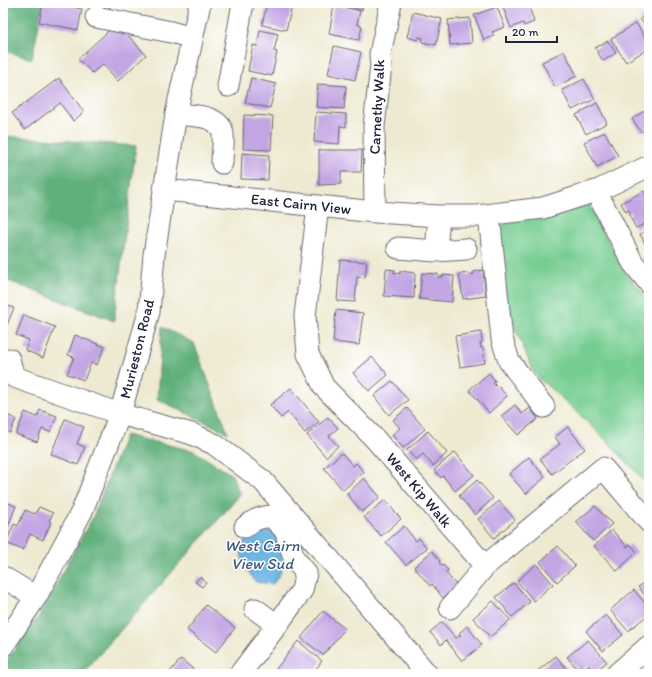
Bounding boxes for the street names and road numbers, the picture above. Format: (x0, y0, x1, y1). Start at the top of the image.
street label: Carnethy Walk (366, 59, 388, 155)
street label: East Cairn View (250, 190, 352, 218)
street label: Murieston Road (116, 298, 158, 400)
street label: West Kip Walk (382, 449, 456, 531)

